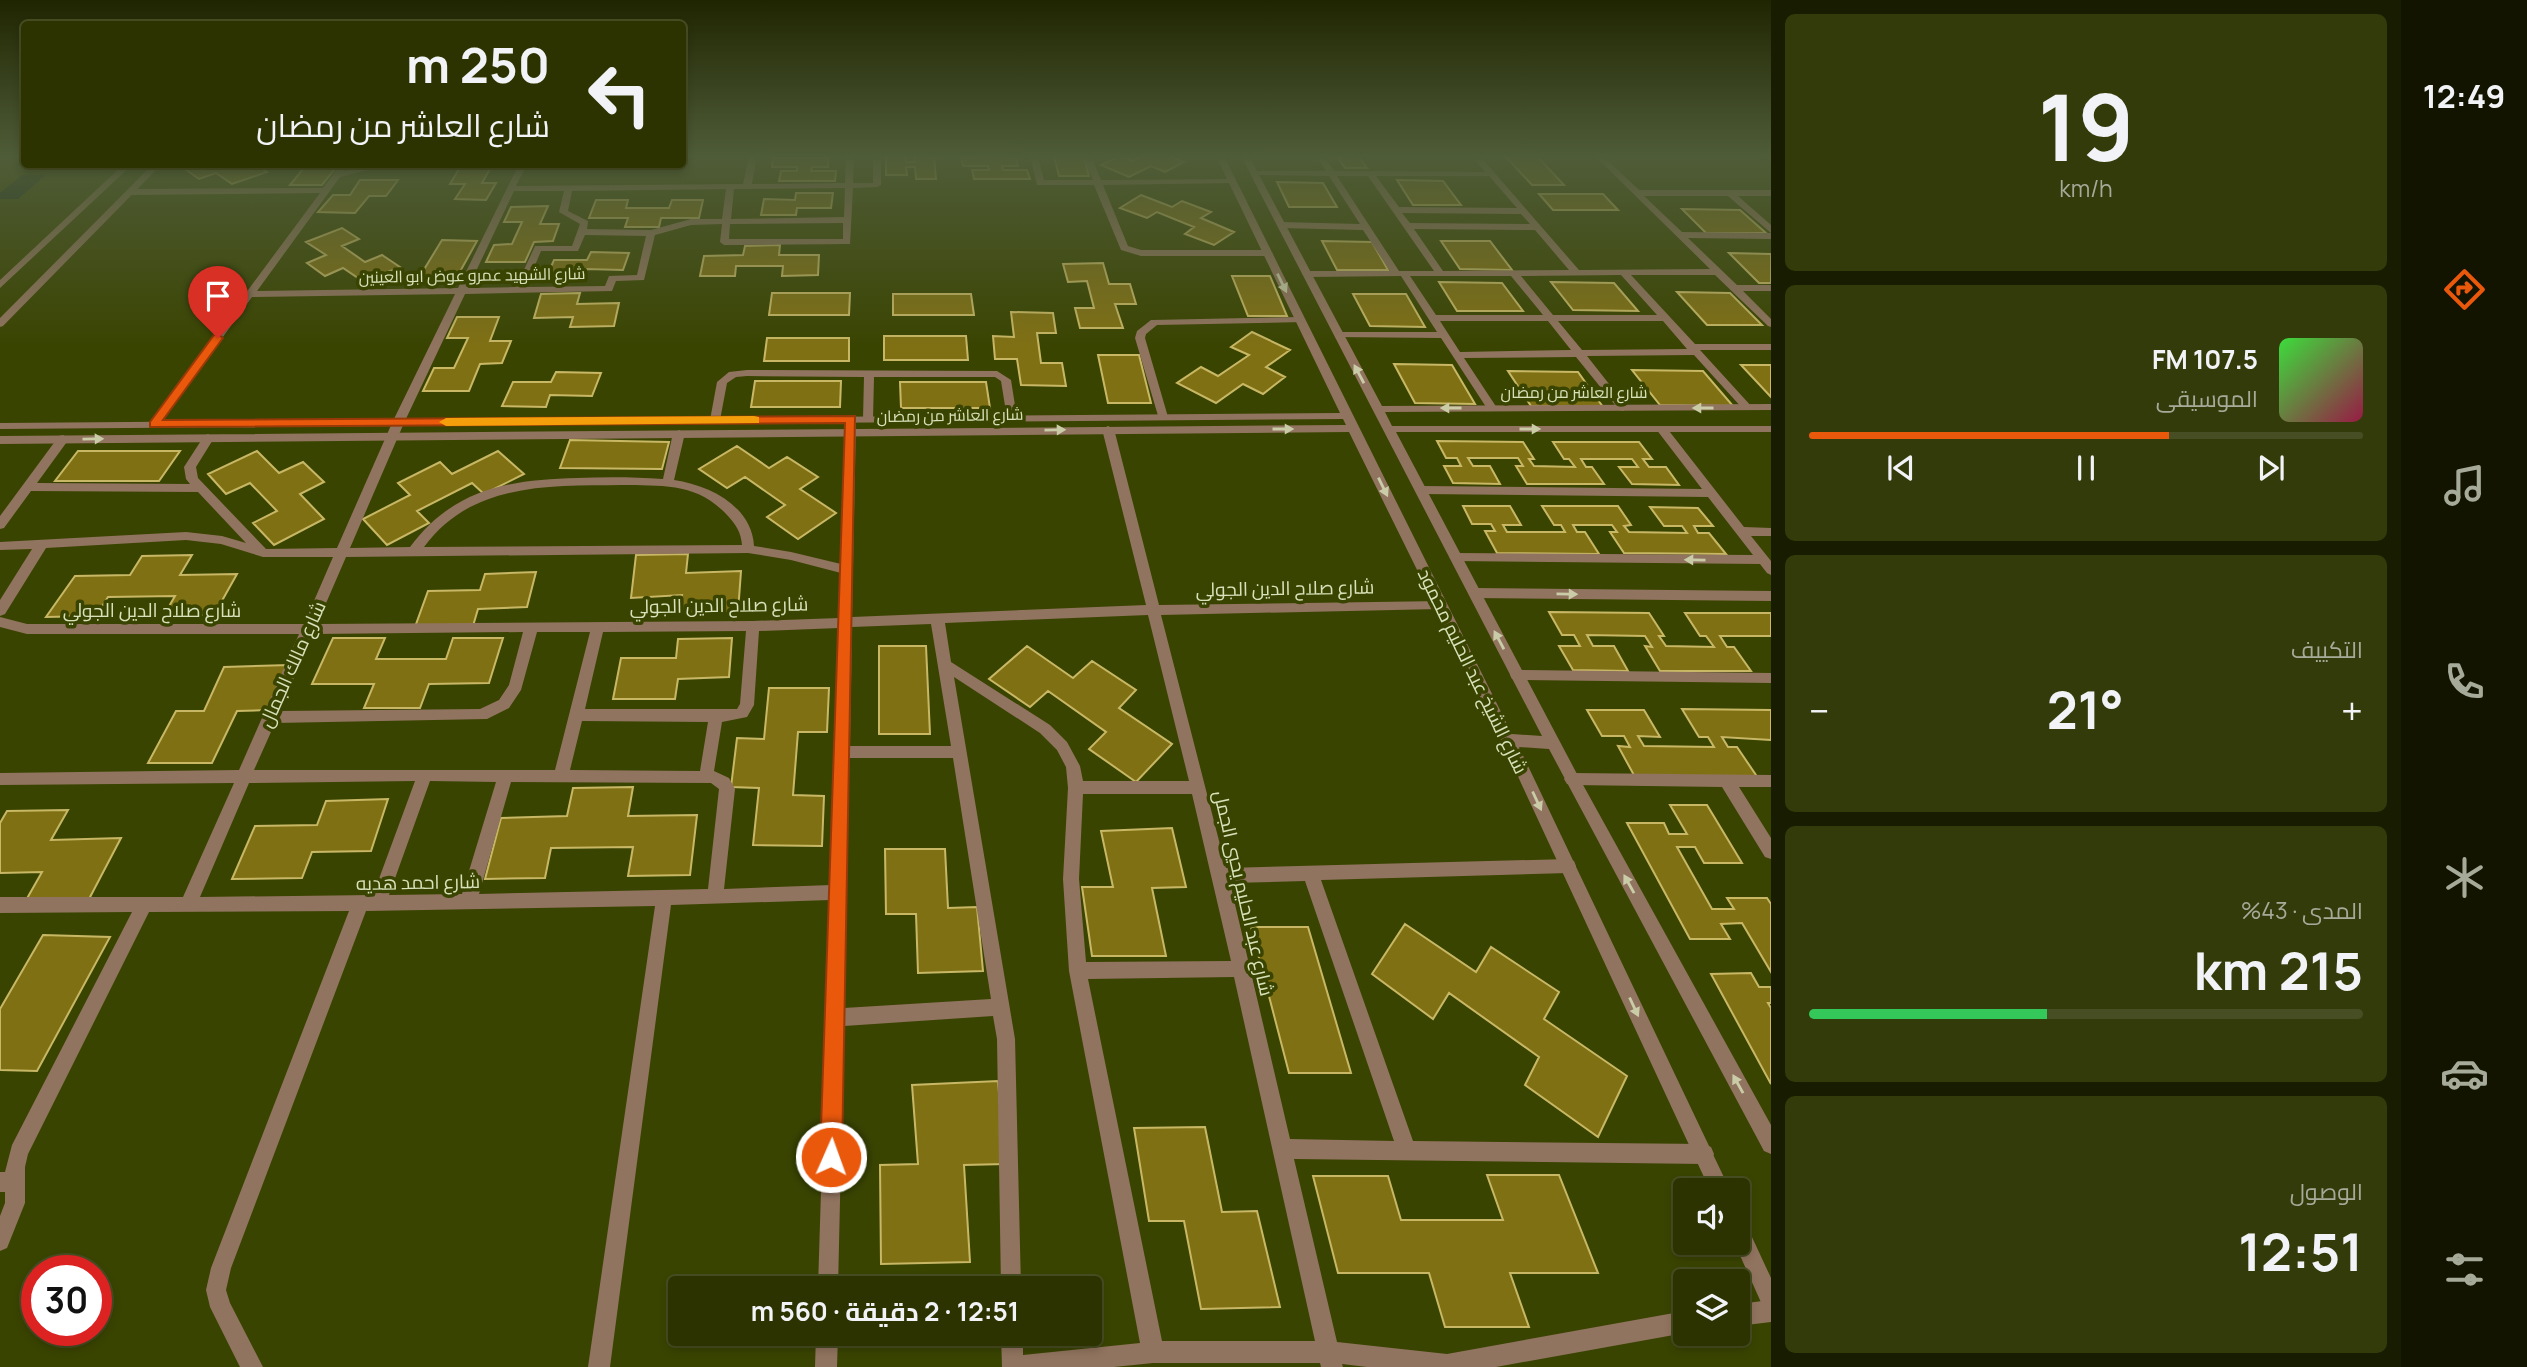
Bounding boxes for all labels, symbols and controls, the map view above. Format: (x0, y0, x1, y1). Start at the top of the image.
text: 250 m (406, 31, 550, 98)
icon: left (574, 49, 665, 140)
text: 19 (2038, 64, 2134, 188)
text: 12:49 (2423, 74, 2505, 118)
text: شارع العاشر من رمضان (256, 103, 550, 147)
text: km/h (2059, 172, 2113, 204)
street label: شارع الشهيد عمرو عوض ابو العينين (358, 262, 586, 289)
icon: directions (2440, 265, 2489, 314)
pin (188, 266, 248, 338)
one-way arrow (1277, 273, 1288, 293)
icon: arrive (199, 277, 237, 315)
text: 107.5 FM (2152, 341, 2258, 377)
one-way arrow (1354, 363, 1366, 383)
street label: شارع العاشر من رمضان (1501, 381, 1647, 404)
text: الموسيقى (2156, 382, 2258, 414)
one-way arrow (1440, 402, 1462, 414)
one-way arrow (1692, 402, 1714, 414)
street label: شارع العاشر من رمضان (876, 403, 1024, 428)
one-way arrow (1272, 423, 1294, 435)
one-way arrow (1520, 423, 1542, 435)
one-way arrow (1044, 424, 1066, 436)
one-way arrow (82, 433, 104, 445)
icon: previous (1882, 449, 1920, 487)
icon: pause (2067, 449, 2105, 487)
icon: next (2252, 449, 2290, 487)
icon: music (2440, 461, 2489, 510)
one-way arrow (1377, 477, 1388, 497)
one-way arrow (1684, 554, 1706, 566)
street label: شارع الشيخ عبد الحليم محمود (1411, 564, 1534, 779)
street label: شارع صلاح الدين الجولي (1195, 573, 1375, 605)
one-way arrow (1556, 588, 1578, 600)
street label: شارع صلاح الدين الجولي (629, 590, 809, 622)
street label: شارع صلاح الدين الجولي (63, 597, 241, 625)
street label: شارع مالك الجمال (252, 597, 332, 732)
one-way arrow (1493, 630, 1505, 650)
text: التكييف (2291, 633, 2363, 665)
icon: phone (2440, 657, 2489, 706)
text: 21° (2047, 674, 2124, 745)
text: − (1809, 684, 1830, 736)
text: + (2341, 684, 2363, 736)
street label: شارع عبد الحليم يحيي الجمل (1207, 788, 1280, 999)
one-way arrow (1531, 791, 1543, 811)
icon: climate (2440, 853, 2489, 902)
street label: شارع احمد هديه (356, 868, 480, 897)
one-way arrow (1623, 874, 1635, 894)
text: المدى · 43% (2241, 894, 2363, 926)
text: 215 km (2194, 935, 2363, 1006)
one-way arrow (1628, 997, 1640, 1017)
icon: car (2440, 1049, 2489, 1098)
one-way arrow (1732, 1074, 1744, 1094)
position arrow (794, 1120, 868, 1194)
text: الوصول (2290, 1175, 2363, 1207)
map controls (1673, 1178, 1750, 1346)
button: sound (1673, 1178, 1750, 1255)
text: 12:51 (2238, 1216, 2363, 1287)
icon: filters (2440, 1245, 2489, 1294)
speed limit sign: 30 (21, 1255, 112, 1346)
button: layers (1673, 1269, 1750, 1346)
text: 12:51 · 2 دقيقة · 560 m (751, 1293, 1019, 1329)

